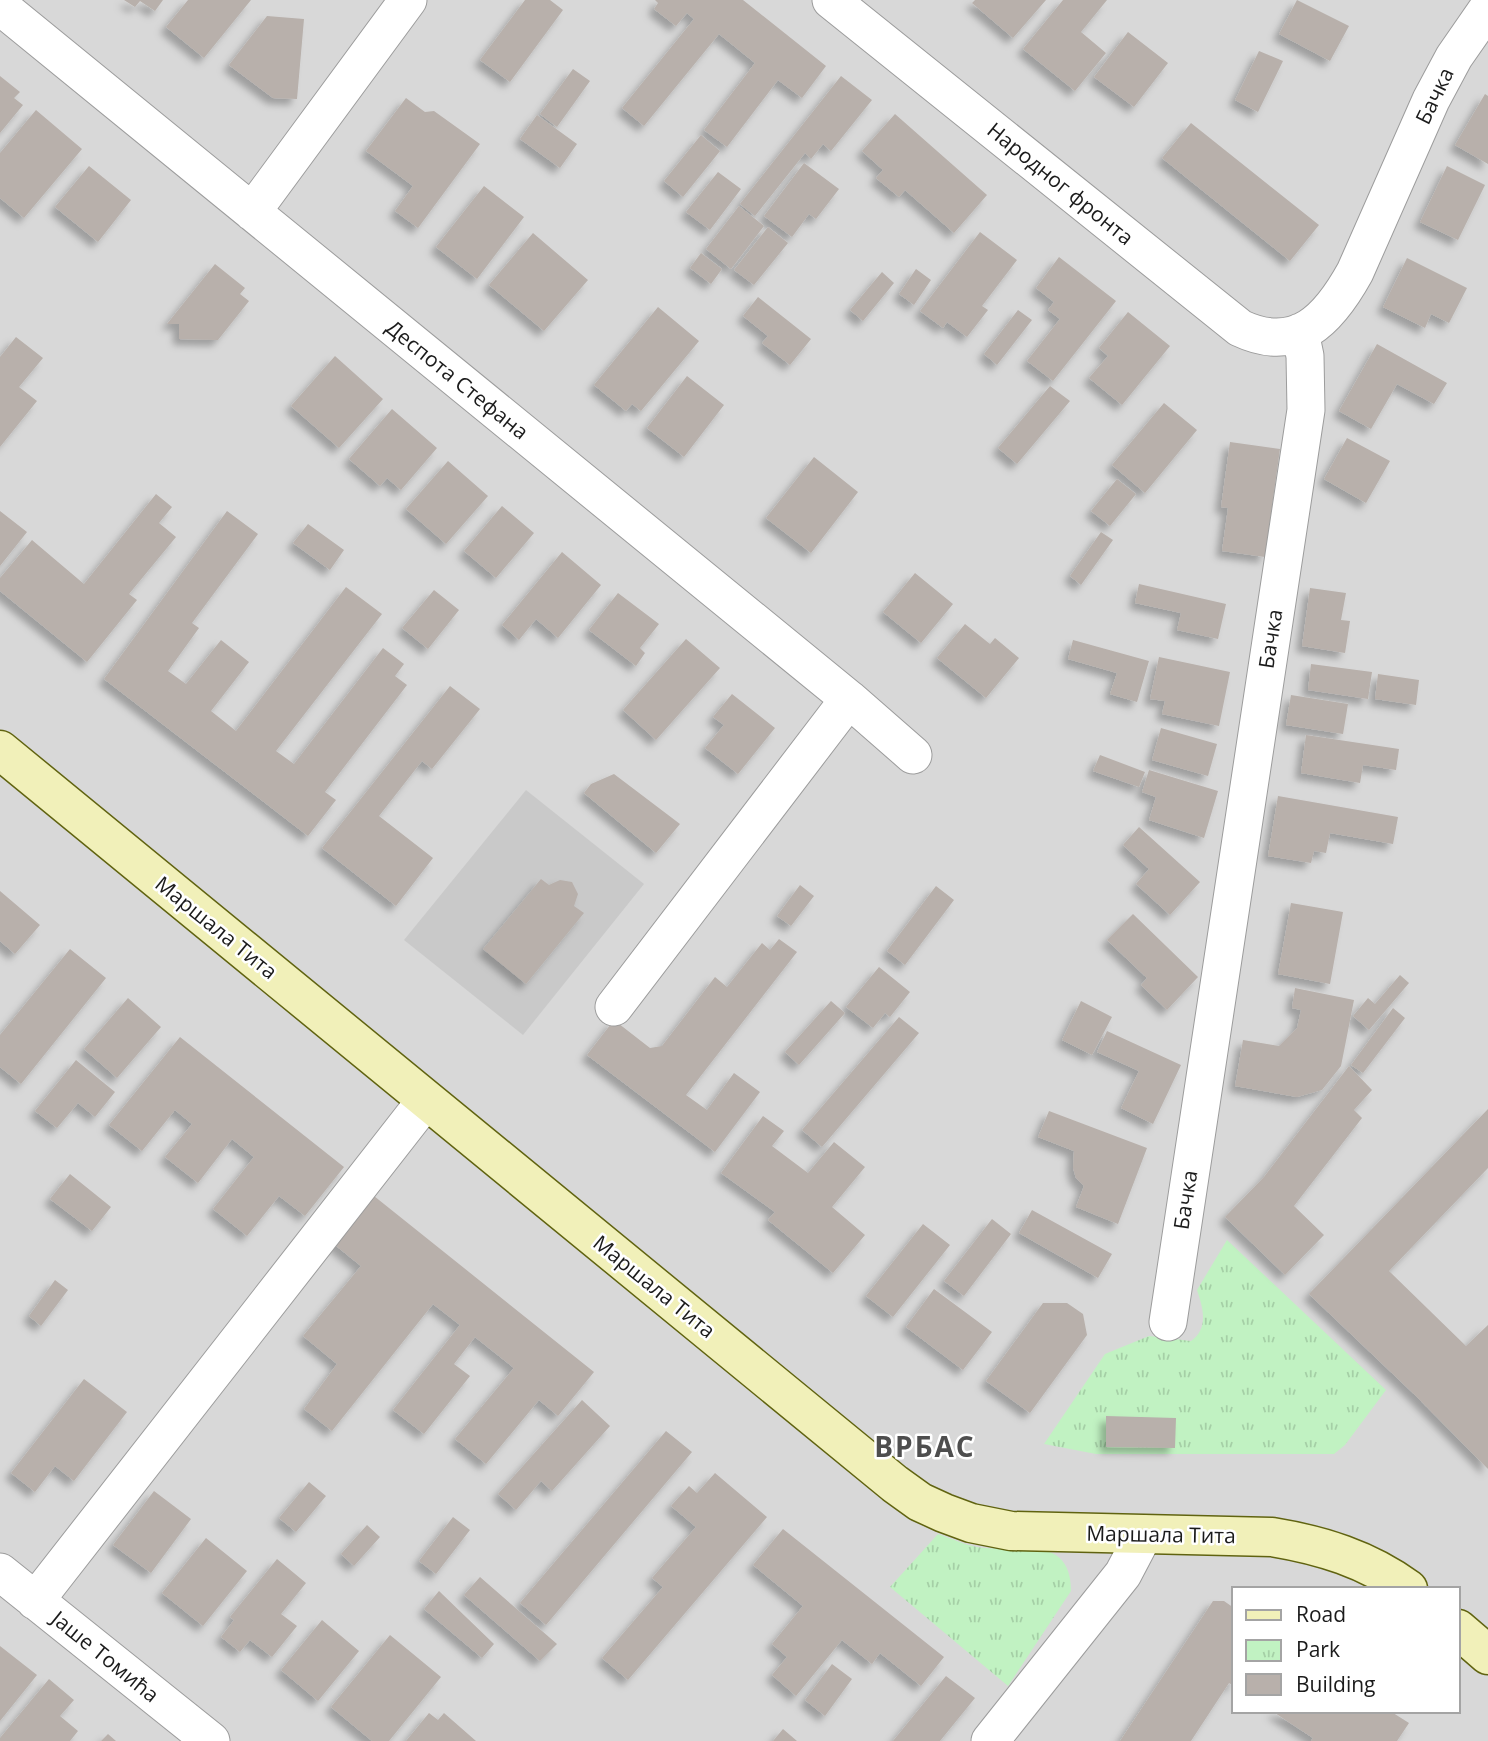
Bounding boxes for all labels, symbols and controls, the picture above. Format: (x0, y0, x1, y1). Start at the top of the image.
street label: Бачка (1408, 63, 1460, 129)
street label: Народног фронта (982, 116, 1140, 251)
street label: Деспота Стефана (381, 313, 535, 445)
street label: Бачка (1252, 607, 1289, 671)
street label: Маршала Тита (150, 869, 283, 985)
street label: Бачка (1167, 1168, 1204, 1232)
street label: Маршала Тита (588, 1228, 721, 1344)
district label: ВРБАС (874, 1427, 976, 1465)
street label: Маршала Тита (1086, 1519, 1236, 1549)
legend (1232, 1587, 1460, 1713)
text: Road (1296, 1600, 1346, 1628)
street label: Јаше Томића (44, 1603, 165, 1708)
text: Park (1296, 1635, 1340, 1663)
text: Building (1296, 1670, 1375, 1698)

